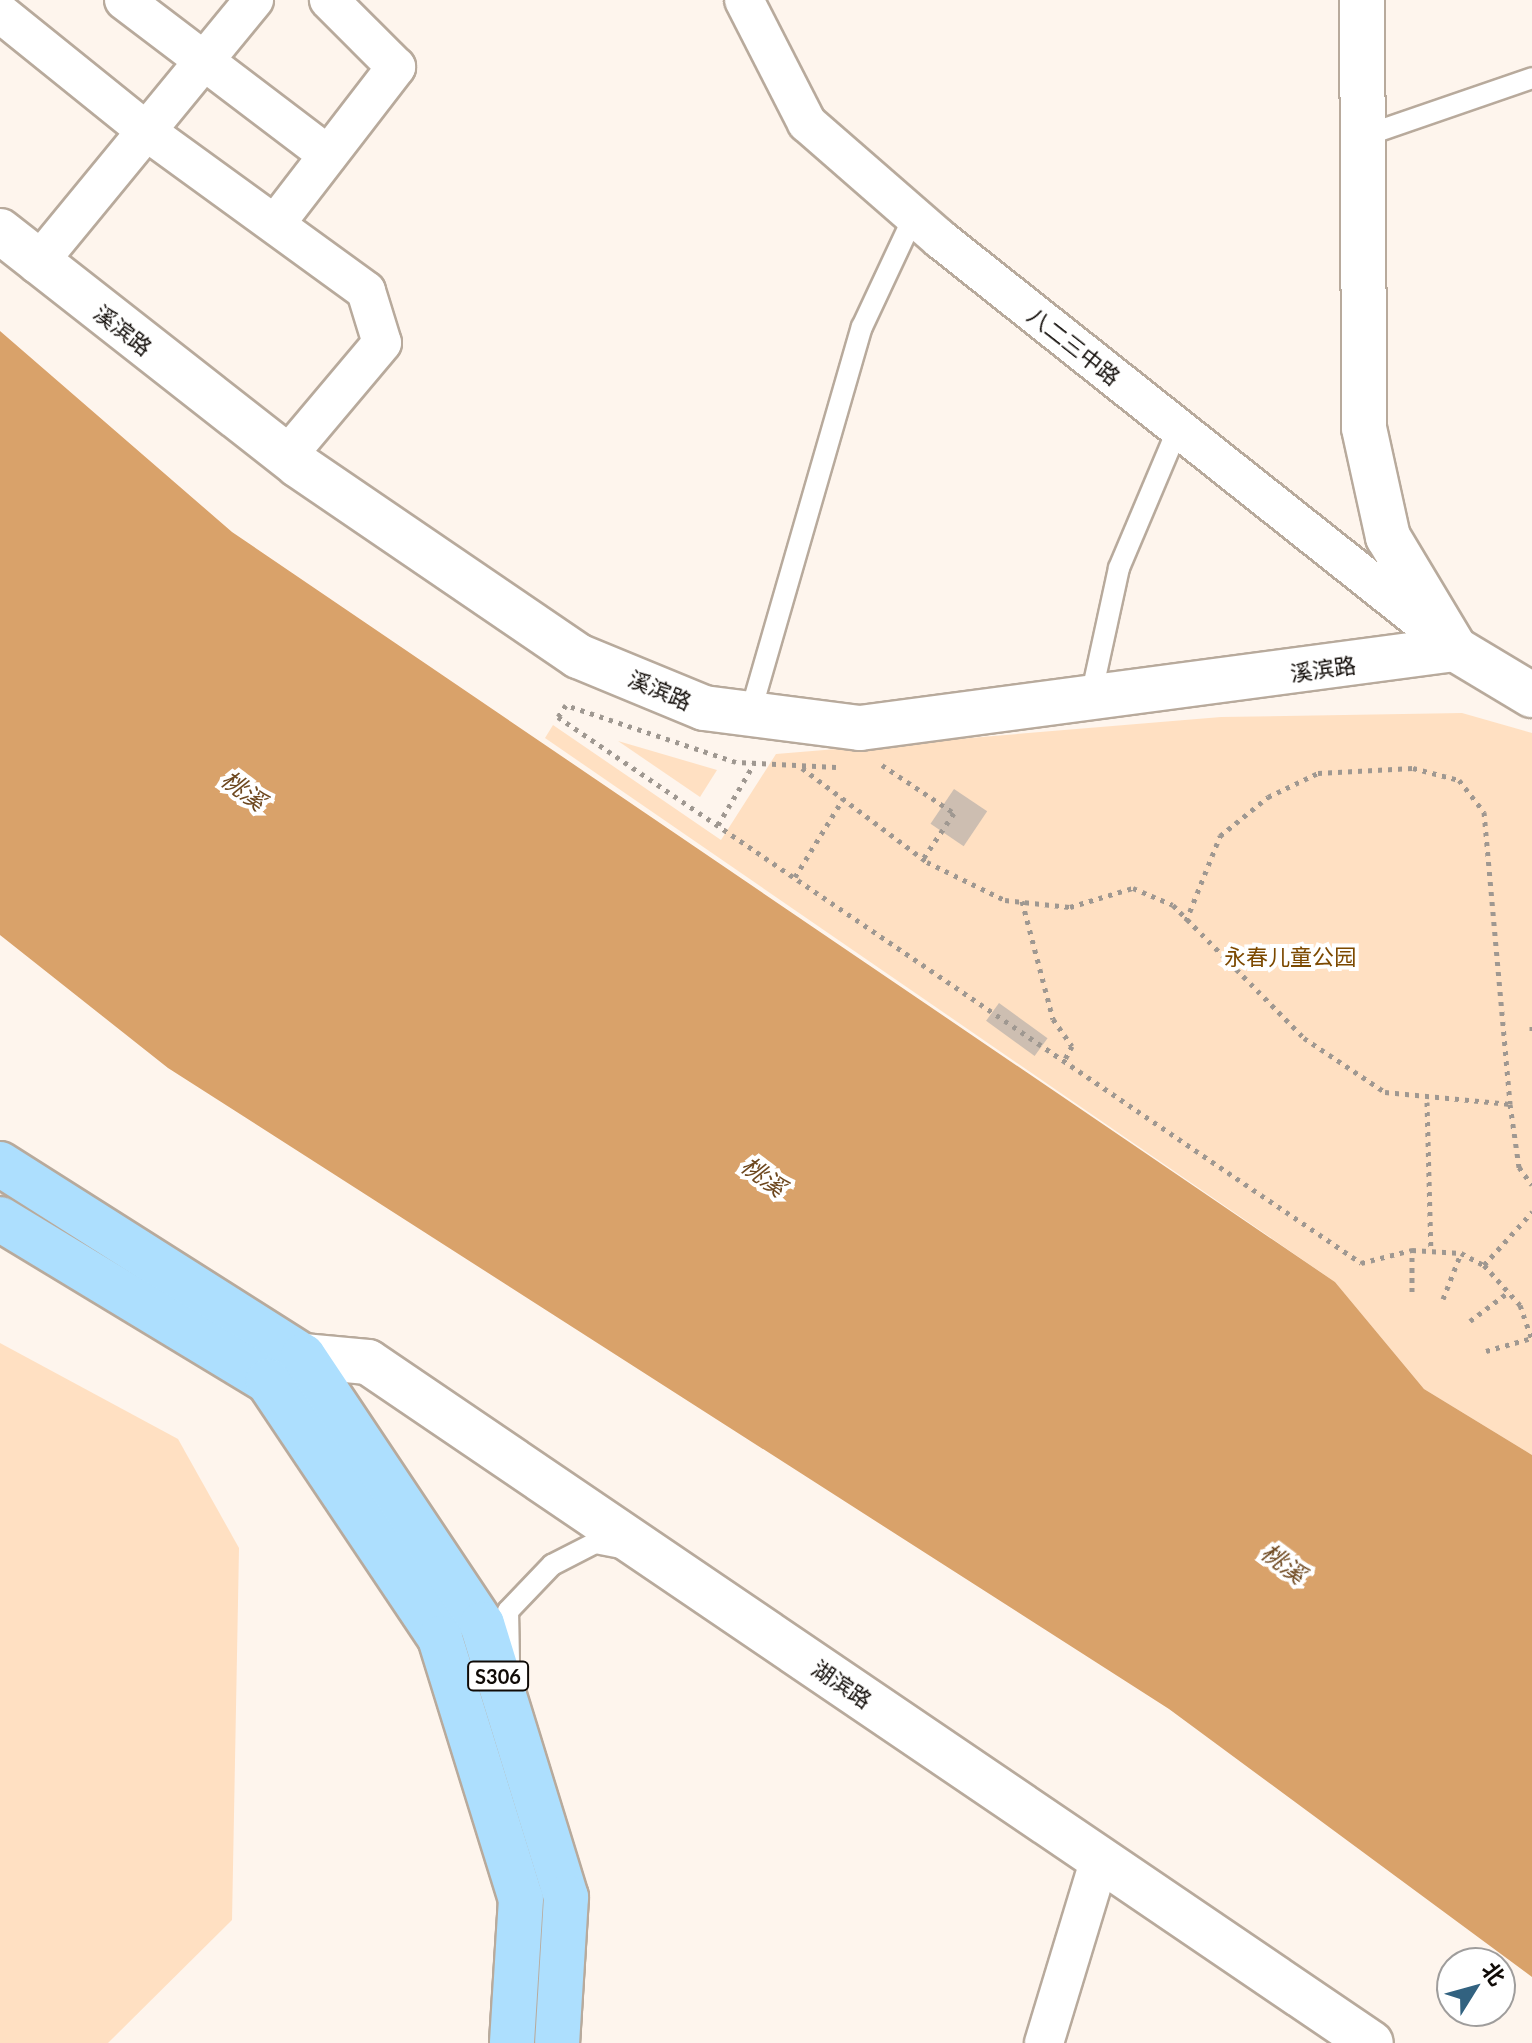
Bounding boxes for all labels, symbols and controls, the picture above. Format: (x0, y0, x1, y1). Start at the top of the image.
street label: 溪滨路 (89, 299, 157, 361)
street label: 八二三中路 (1023, 302, 1125, 390)
street label: 溪滨路 (1288, 651, 1358, 687)
street label: 溪滨路 (624, 665, 696, 715)
water label: 桃溪 (216, 764, 272, 816)
park label: 永春儿童公园 (1224, 944, 1356, 970)
water label: 桃溪 (736, 1150, 792, 1202)
water label: 桃溪 (1256, 1537, 1312, 1589)
street label: 湖滨路 (807, 1655, 877, 1713)
road number: S306 (466, 1660, 530, 1692)
north arrow (1436, 1947, 1516, 2027)
text: 北 (1477, 1957, 1511, 1990)

